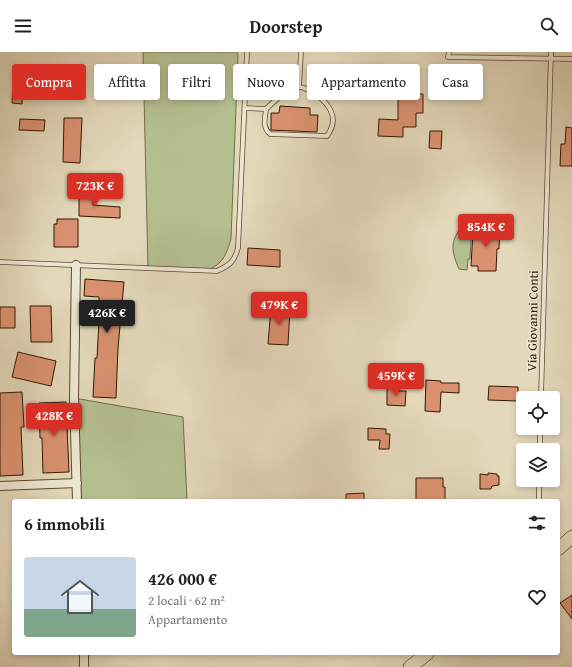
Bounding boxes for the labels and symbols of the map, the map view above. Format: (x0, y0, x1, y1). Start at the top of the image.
pin: 723K € (62, 173, 128, 207)
pin: 854K € (453, 214, 519, 248)
street label: Via Giovanni Conti (522, 270, 543, 372)
pin: 479K € (246, 292, 312, 326)
pin: 426K € (74, 300, 140, 334)
pin: 459K € (363, 363, 429, 397)
pin: 428K € (21, 403, 87, 437)

